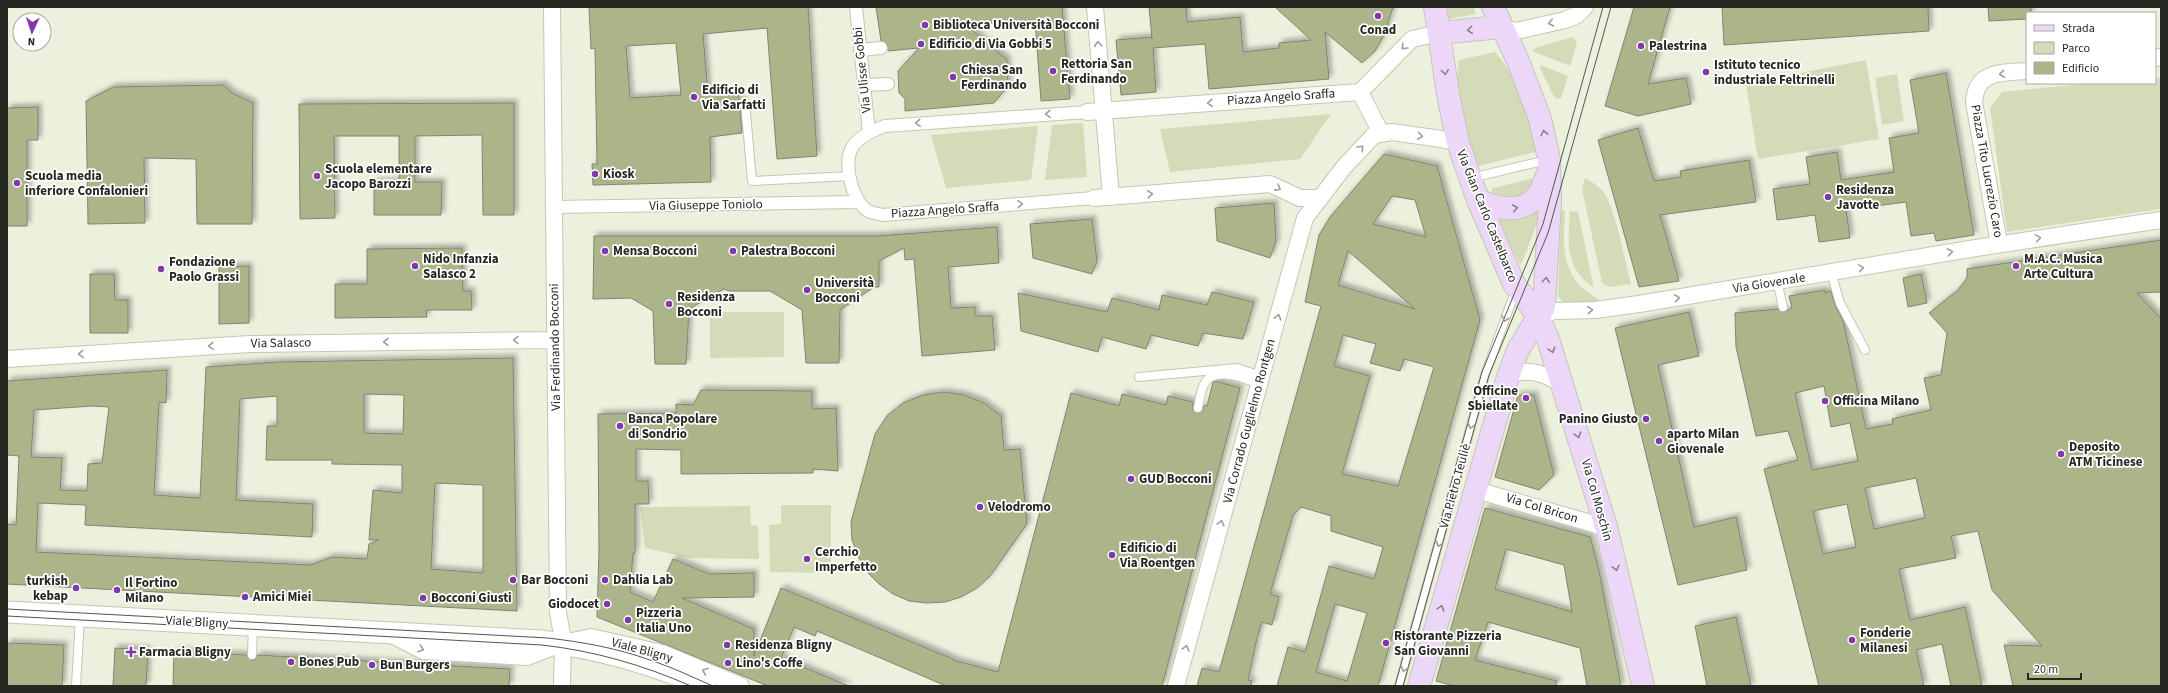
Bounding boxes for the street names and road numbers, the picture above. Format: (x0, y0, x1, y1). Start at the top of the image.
street label: Via Ulisse Gobbi (849, 26, 875, 114)
street label: Piazza Angelo Sraffa (1226, 84, 1336, 110)
street label: Piazza Tito Lucrezio Caro (1966, 103, 2008, 239)
street label: Via Gian Carlo Castelbarco (1452, 147, 1522, 285)
street label: Via Giuseppe Toniolo (649, 195, 763, 215)
street label: Piazza Angelo Sraffa (890, 197, 1000, 223)
street label: Via Giovenale (1731, 268, 1807, 298)
street label: Via Ferdinando Bocconi (545, 283, 565, 411)
street label: Via Salasco (251, 333, 311, 353)
street label: Via Corrado Guglielmo Rontgen (1218, 337, 1280, 505)
street label: Via Pietro Teuliè (1435, 442, 1475, 530)
street label: Via Col Moschin (1577, 457, 1617, 543)
street label: Via Col Bricon (1504, 488, 1580, 528)
street label: Viale Bligny (165, 611, 229, 633)
street label: Viale Bligny (609, 633, 675, 667)

